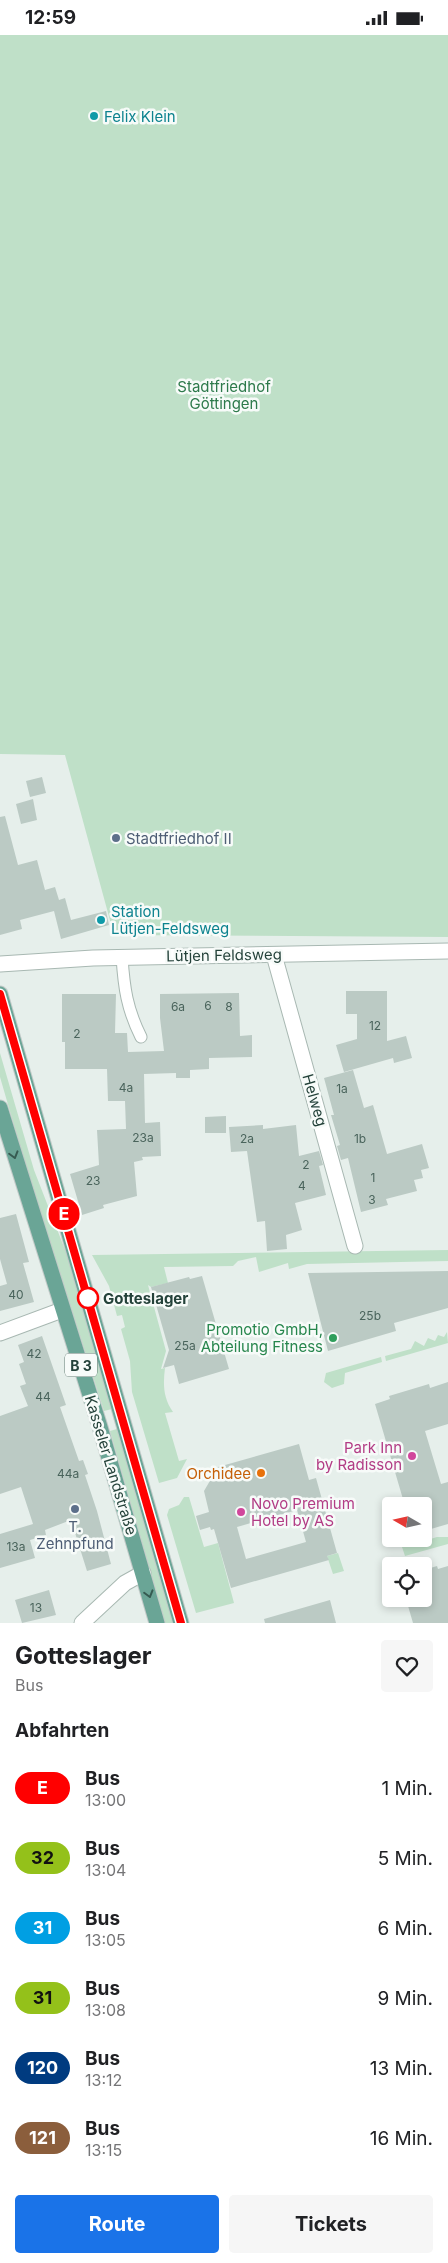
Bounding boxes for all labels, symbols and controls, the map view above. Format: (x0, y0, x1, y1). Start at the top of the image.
text: 12:59 (25, 6, 76, 29)
place label: Felix Klein (104, 107, 176, 126)
marker: Felix Klein (88, 110, 100, 122)
park label: Stadtfriedhof Göttingen (177, 377, 271, 413)
place label: Stadtfriedhof II (126, 829, 232, 848)
marker: Stadtfriedhof II (110, 832, 122, 844)
place label: Station Lütjen-Feldsweg (111, 902, 229, 938)
marker: Station Lütjen-Feldsweg (95, 914, 107, 926)
street label: Lütjen Feldsweg (166, 944, 282, 966)
house number: 6 (204, 998, 212, 1013)
house number: 6a (171, 999, 185, 1014)
house number: 8 (225, 999, 233, 1014)
house number: 12 (369, 1018, 381, 1033)
house number: 2 (73, 1026, 81, 1041)
street label: Helweg (298, 1072, 332, 1128)
house number: 4a (119, 1080, 133, 1095)
house number: 1a (336, 1081, 348, 1096)
house number: 23a (132, 1130, 154, 1145)
house number: 2a (240, 1131, 254, 1146)
house number: 1b (354, 1131, 366, 1146)
one-way arrow (8, 1150, 18, 1159)
house number: 2 (302, 1157, 310, 1172)
house number: 1 (371, 1170, 375, 1185)
house number: 23 (86, 1173, 100, 1188)
house number: 4 (298, 1178, 306, 1193)
house number: 3 (368, 1192, 376, 1207)
line badge: E (48, 1198, 80, 1230)
text: E (59, 1203, 69, 1224)
house number: 40 (8, 1287, 24, 1302)
marker: Gotteslager (77, 1287, 99, 1309)
place label: Gotteslager (103, 1289, 188, 1308)
house number: 25b (359, 1308, 381, 1323)
place label: Promotio GmbH, Abteilung Fitness (201, 1320, 323, 1356)
marker: Promotio GmbH, Abteilung Fitness (327, 1332, 339, 1344)
house number: 25a (174, 1338, 196, 1353)
house number: 42 (26, 1346, 42, 1361)
road number: B 3 (65, 1353, 97, 1377)
house number: 44 (35, 1389, 51, 1404)
street label: Kasseler Landstraße (81, 1393, 141, 1537)
place label: Park Inn by Radisson (316, 1438, 402, 1474)
marker: Park Inn by Radisson (406, 1450, 418, 1462)
place label: Orchidee (186, 1464, 251, 1483)
house number: 44a (57, 1466, 79, 1481)
marker: Orchidee (255, 1467, 267, 1479)
place label: Novo Premium Hotel by AS (251, 1494, 355, 1530)
north arrow (382, 1497, 432, 1547)
map controls (382, 1497, 432, 1607)
marker: T. Zehnpfund (69, 1503, 81, 1515)
marker: Novo Premium Hotel by AS (235, 1506, 247, 1518)
place label: T. Zehnpfund (36, 1517, 114, 1553)
house number: 13a (6, 1539, 26, 1554)
button: locate (382, 1557, 432, 1607)
one-way arrow (144, 1590, 154, 1598)
house number: 13 (30, 1600, 42, 1615)
button: heart (381, 1640, 433, 1692)
text: Gotteslager (15, 1641, 152, 1670)
text: Bus (15, 1675, 43, 1695)
text: Abfahrten (15, 1719, 109, 1742)
text: Bus (85, 1767, 120, 1790)
text: E (37, 1777, 48, 1798)
text: 1 Min. (381, 1777, 433, 1800)
text: 13:00 (85, 1790, 126, 1810)
text: Bus (85, 1837, 120, 1860)
text: 32 (31, 1847, 54, 1868)
text: 5 Min. (378, 1847, 433, 1870)
text: 13:04 (85, 1860, 126, 1880)
text: Bus (85, 1907, 120, 1930)
text: 31 (33, 1917, 52, 1938)
text: 6 Min. (377, 1917, 433, 1940)
text: 13:05 (85, 1930, 126, 1950)
text: Bus (85, 1977, 120, 2000)
text: 31 (33, 1987, 52, 2008)
text: 9 Min. (377, 1987, 433, 2010)
text: 13:08 (85, 2000, 126, 2020)
text: Bus (85, 2047, 120, 2070)
text: 120 (27, 2057, 58, 2078)
text: 13 Min. (370, 2057, 433, 2080)
text: 13:12 (85, 2070, 122, 2090)
text: Bus (85, 2117, 120, 2140)
text: 121 (29, 2127, 56, 2148)
text: 16 Min. (370, 2127, 433, 2150)
text: 13:15 (85, 2140, 122, 2160)
button: Route (15, 2195, 219, 2253)
button: Tickets (229, 2195, 433, 2253)

